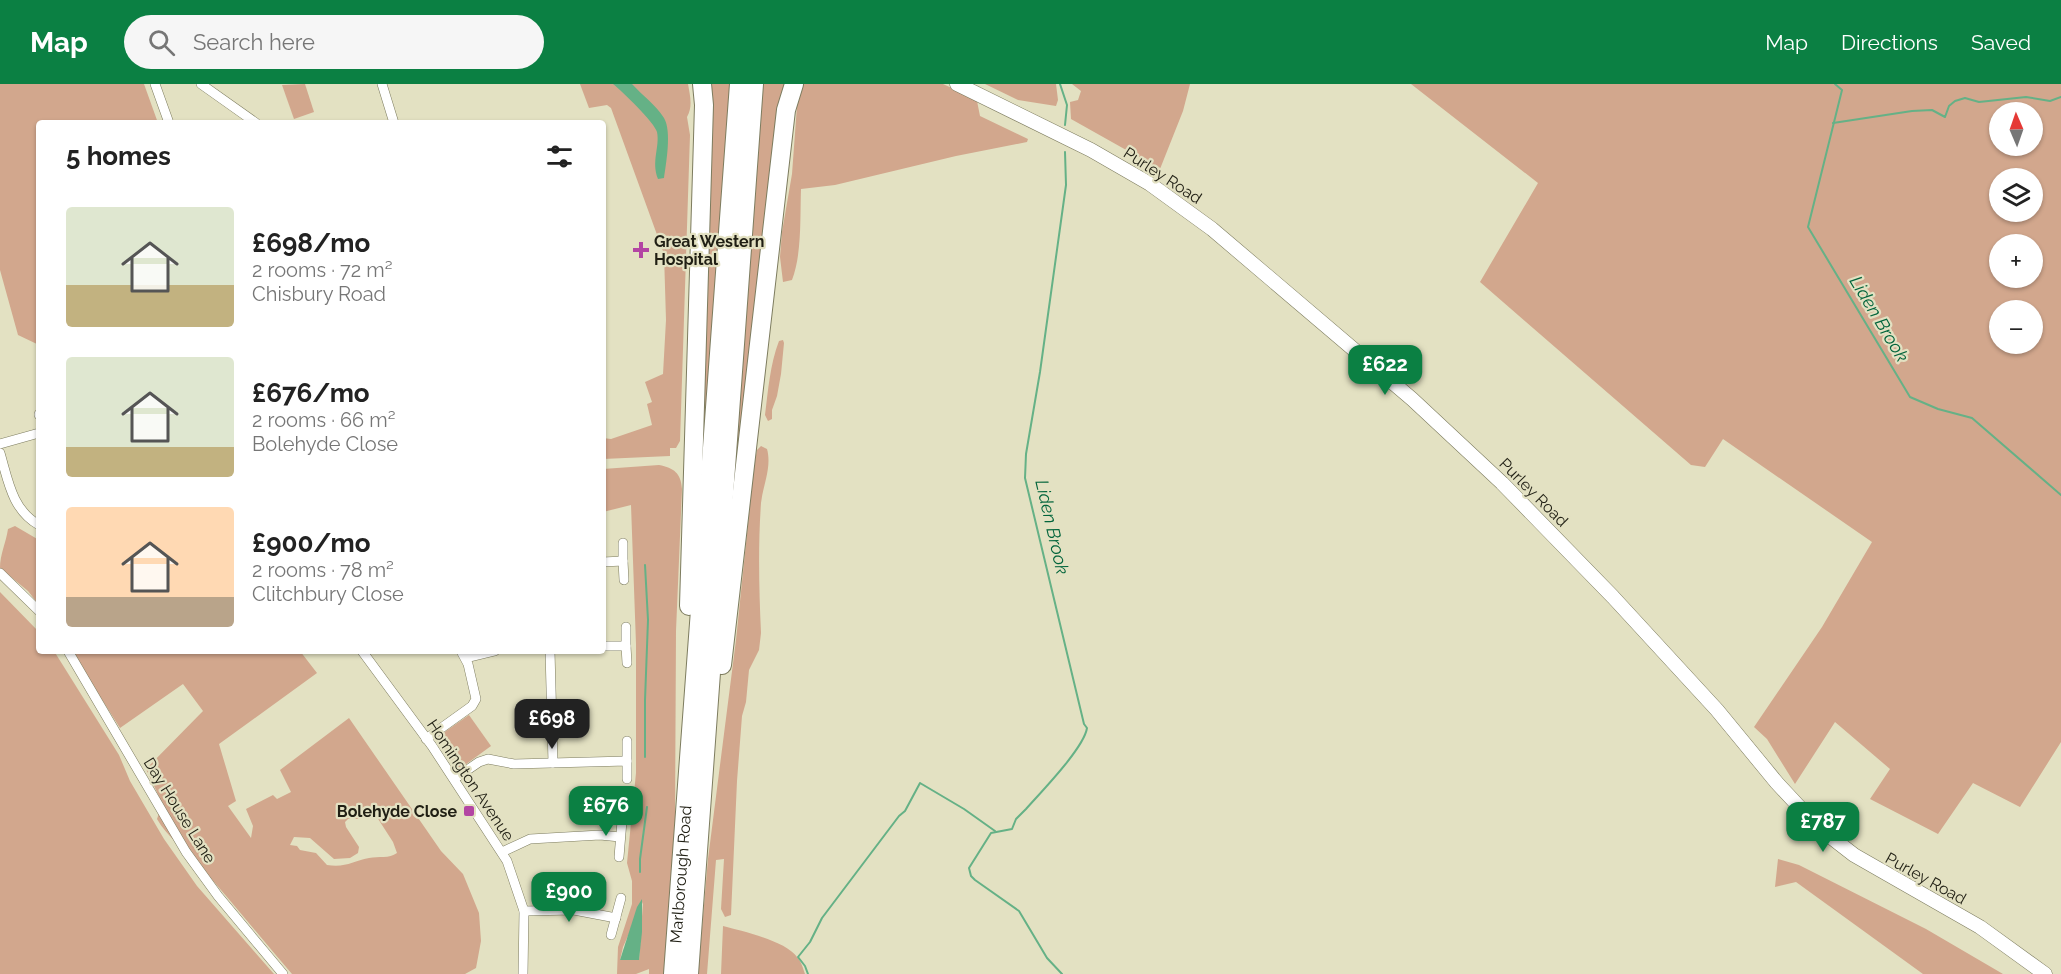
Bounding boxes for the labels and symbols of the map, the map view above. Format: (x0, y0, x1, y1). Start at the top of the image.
north arrow (1989, 102, 2043, 156)
street label: Purley Road (1120, 143, 1205, 208)
place label: Great Western Hospital (654, 232, 764, 269)
marker: Great Western Hospital (632, 241, 650, 259)
water label: Liden Brook (1846, 272, 1913, 366)
pin: £622 (1349, 345, 1421, 396)
street label: Purley Road (1495, 454, 1572, 531)
water label: Liden Brook (1031, 477, 1074, 577)
pin: £698 (516, 699, 588, 750)
street label: Homington Avenue (423, 716, 518, 845)
street label: Day House Lane (140, 754, 220, 867)
pin: £676 (570, 786, 642, 837)
place label: Bolehyde Close (337, 802, 457, 821)
pin: £787 (1787, 802, 1859, 853)
marker: Bolehyde Close (462, 804, 476, 818)
street label: Marlborough Road (666, 805, 695, 944)
street label: Purley Road (1882, 848, 1969, 908)
pin: £900 (533, 872, 605, 923)

